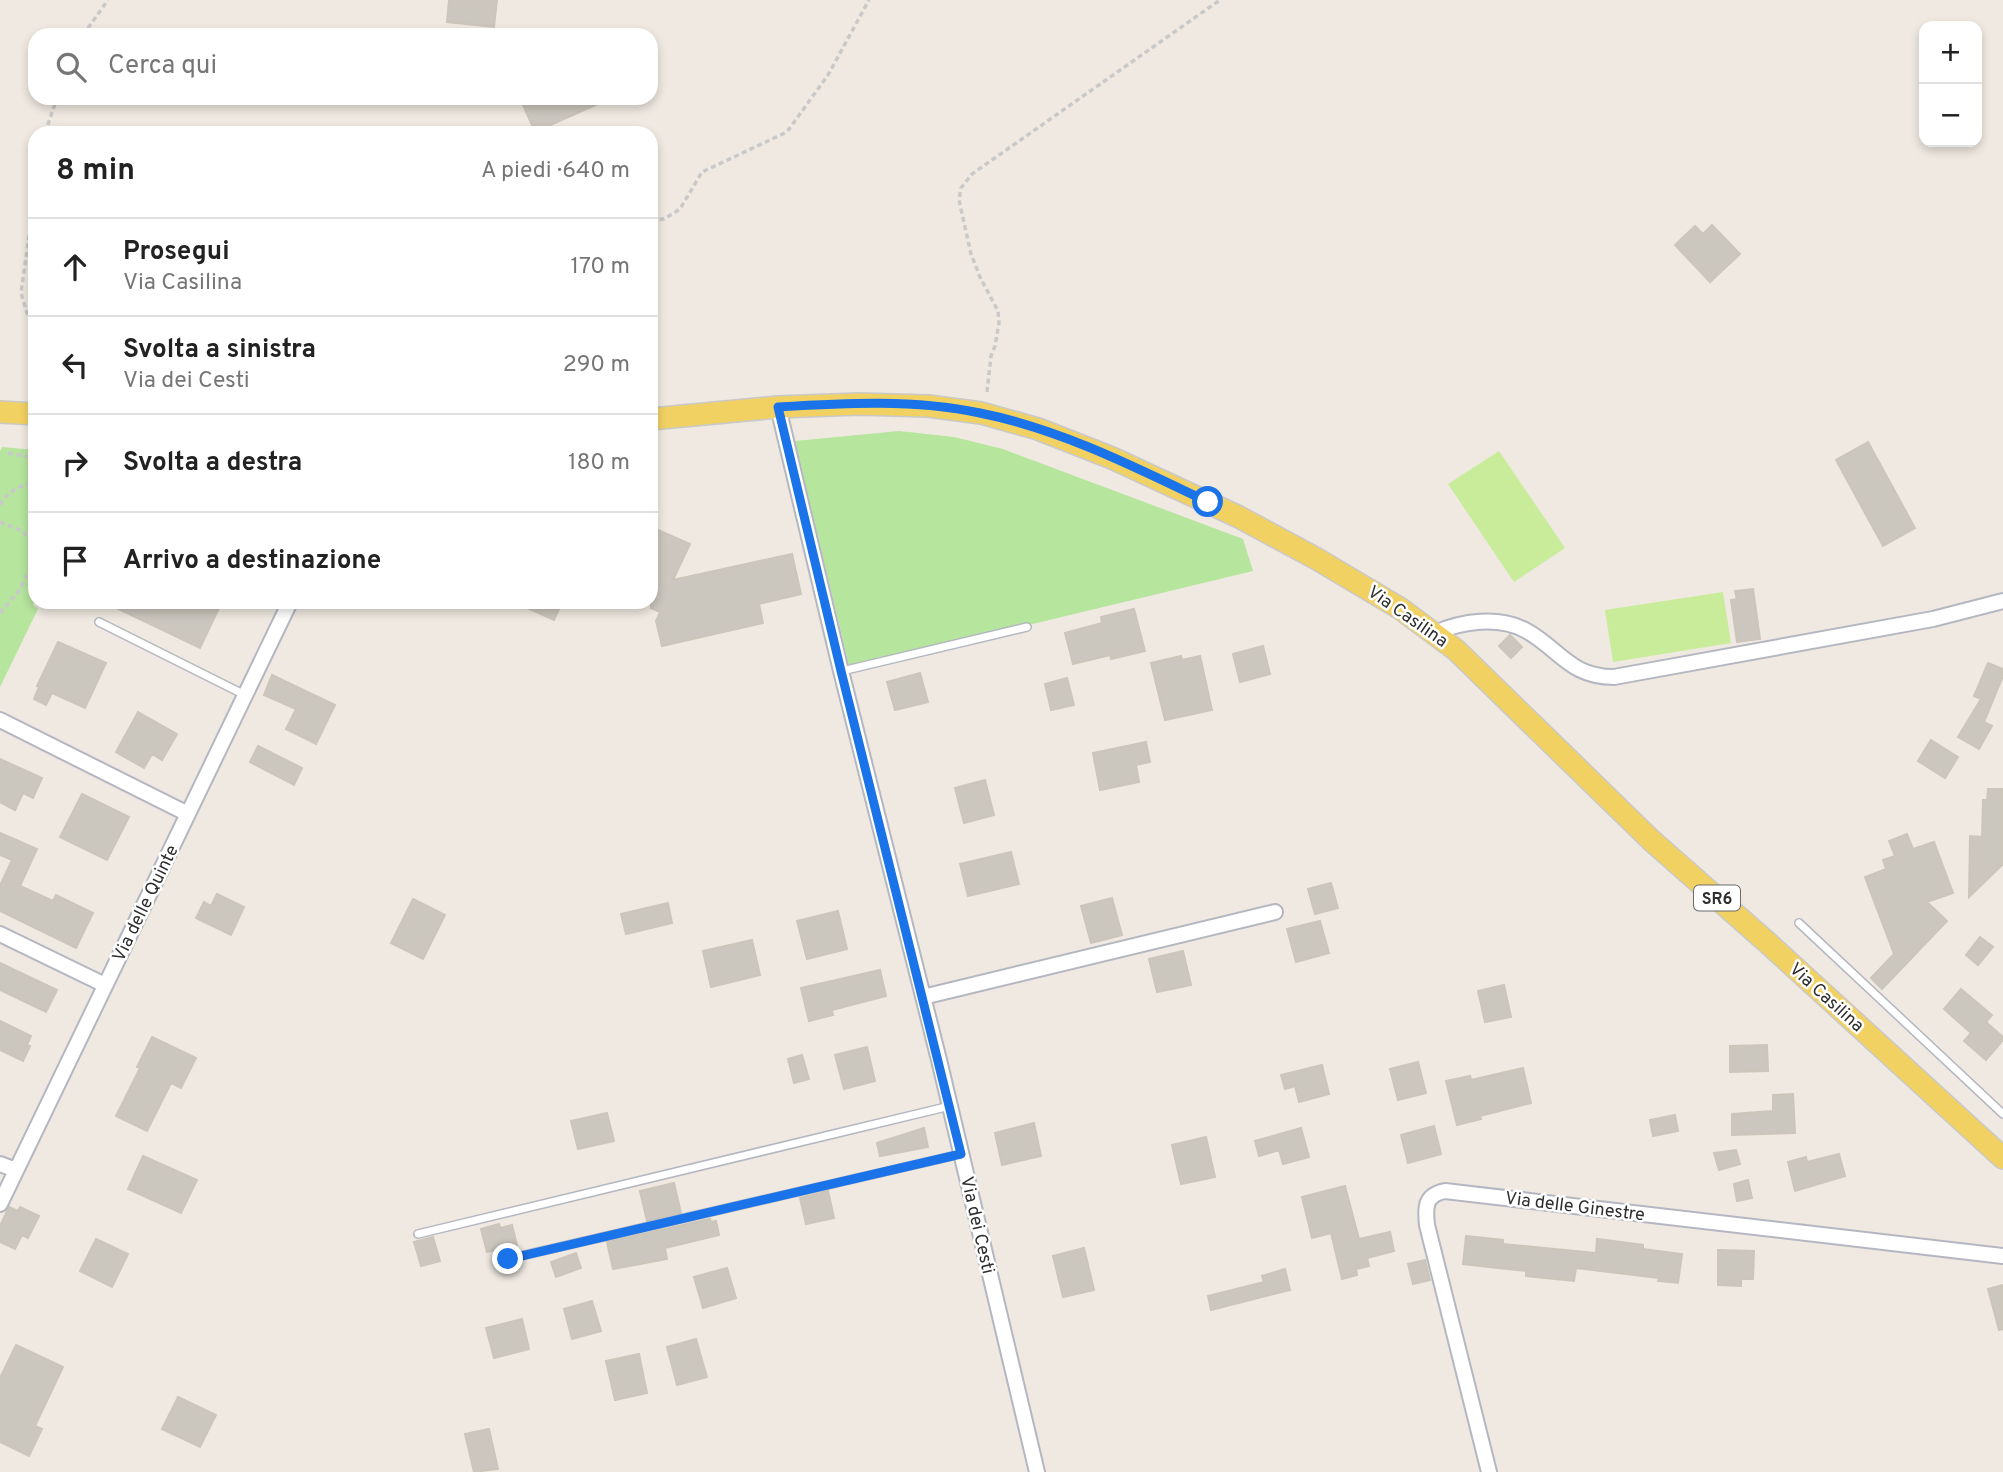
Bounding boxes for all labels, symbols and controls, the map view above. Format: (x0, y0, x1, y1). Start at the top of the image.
map controls (1919, 21, 1982, 147)
button: + (1919, 21, 1982, 84)
search box (28, 28, 658, 105)
icon: search (52, 48, 90, 86)
text: Cerca qui (108, 50, 217, 83)
button: − (1919, 84, 1982, 147)
text: 8 min (56, 153, 135, 190)
text: A piedi · 640 m (481, 157, 630, 186)
text: Prosegui (123, 236, 230, 269)
icon: ahead (56, 248, 94, 286)
text: 170 m (571, 253, 630, 282)
text: Via Casilina (123, 269, 242, 298)
text: Svolta a sinistra (123, 334, 316, 367)
icon: left (56, 346, 94, 384)
text: 290 m (563, 351, 630, 380)
text: Via dei Cesti (123, 367, 250, 396)
icon: right (56, 444, 94, 482)
text: Svolta a destra (123, 447, 302, 480)
text: 180 m (568, 449, 630, 478)
route start (1192, 486, 1223, 517)
icon: arrive (56, 542, 94, 580)
text: Arrivo a destinazione (123, 545, 381, 578)
street label: Via Casilina (1362, 581, 1452, 653)
street label: Via delle Quinte (108, 841, 185, 966)
road number: SR6 (1694, 885, 1740, 910)
street label: Via Casilina (1784, 958, 1868, 1038)
street label: Via dei Cesti (954, 1174, 999, 1276)
street label: Via delle Ginestre (1504, 1188, 1646, 1227)
route end (492, 1243, 523, 1274)

